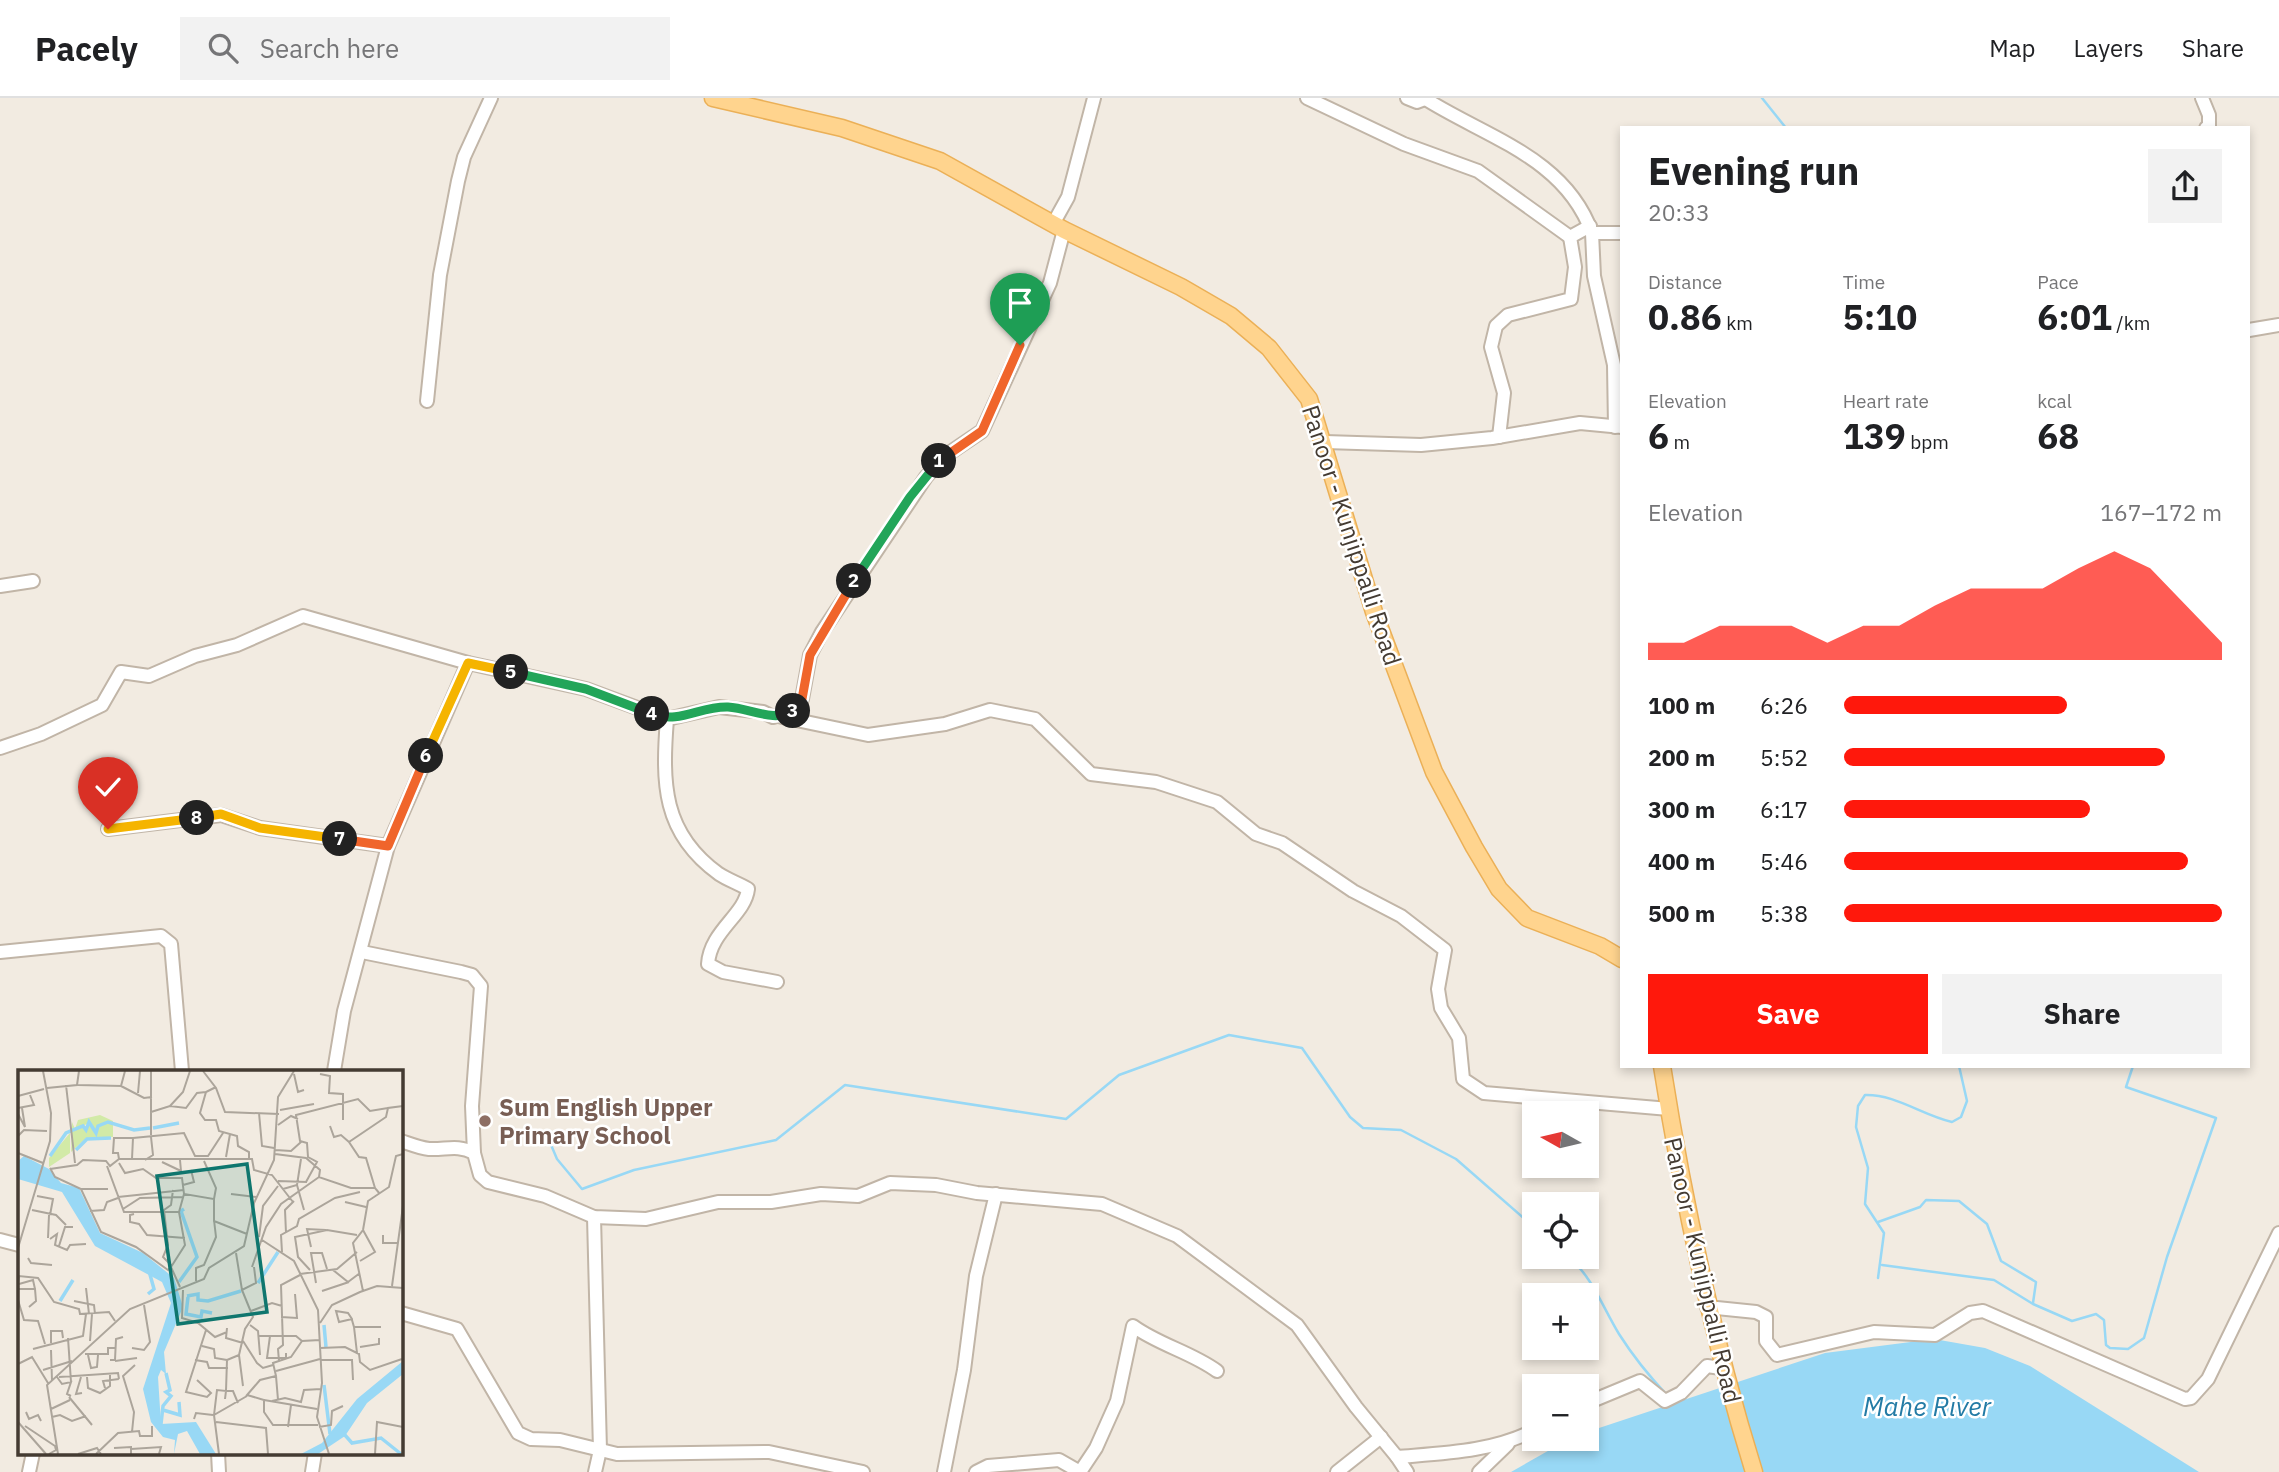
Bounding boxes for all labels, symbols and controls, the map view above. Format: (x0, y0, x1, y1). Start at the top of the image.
search box (180, 17, 670, 80)
text: Pacely (35, 27, 138, 70)
icon: search (204, 29, 242, 67)
text: Search here (260, 31, 399, 65)
text: Map (1989, 32, 2036, 64)
text: Layers (2074, 32, 2144, 64)
text: Share (2182, 32, 2244, 64)
text: Evening run (1648, 146, 1859, 195)
button: share (2148, 149, 2222, 223)
text: 20:33 (1648, 197, 1710, 227)
text: Distance (1648, 270, 1722, 294)
text: Time (1843, 270, 1885, 294)
text: Pace (2037, 270, 2079, 294)
pin (990, 273, 1050, 345)
icon: arrive (1001, 284, 1039, 322)
text: 0.86 (1648, 294, 1722, 340)
text: 5:10 (1843, 294, 1917, 340)
text: 6:01 (2037, 294, 2112, 340)
text: km (1722, 311, 1753, 335)
text: /km (2112, 311, 2150, 335)
text: Elevation (1648, 389, 1727, 413)
text: Heart rate (1843, 389, 1929, 413)
text: kcal (2037, 389, 2072, 413)
street label: Panoor - Kunjippalli Road (1295, 401, 1409, 669)
text: 6 (1648, 413, 1669, 459)
text: 139 (1843, 413, 1906, 459)
text: 68 (2037, 413, 2079, 459)
text: m (1669, 430, 1690, 454)
text: bpm (1906, 430, 1949, 454)
pin: 1 (922, 444, 956, 478)
text: 1 (933, 448, 944, 472)
text: Elevation (1648, 497, 1743, 527)
text: 167–172 m (2100, 497, 2222, 527)
pin: 2 (836, 564, 872, 598)
text: 2 (848, 568, 859, 592)
pin: 5 (494, 654, 528, 690)
text: 5 (505, 659, 516, 683)
text: 100 m (1648, 690, 1715, 720)
text: 6:26 (1760, 690, 1808, 720)
pin: 3 (776, 694, 810, 728)
pin: 4 (634, 696, 670, 732)
text: 3 (787, 698, 798, 722)
text: 4 (646, 701, 657, 725)
pin: 6 (408, 738, 444, 774)
text: 200 m (1648, 742, 1715, 772)
text: 5:52 (1760, 742, 1808, 772)
text: 6 (420, 743, 431, 767)
pin (78, 757, 138, 829)
icon: check (89, 768, 127, 806)
text: 300 m (1648, 794, 1715, 824)
text: 6:17 (1760, 794, 1808, 824)
pin: 8 (180, 800, 214, 836)
text: 8 (191, 805, 202, 829)
pin: 7 (322, 822, 358, 856)
text: 7 (334, 826, 345, 850)
text: 400 m (1648, 846, 1715, 876)
text: 5:46 (1760, 846, 1808, 876)
text: 500 m (1648, 898, 1715, 928)
text: 5:38 (1760, 898, 1808, 928)
button: Save (1648, 974, 1928, 1054)
button: Share (1942, 974, 2222, 1054)
inset map (18, 1070, 402, 1454)
place label: Sum English Upper Primary School (499, 1091, 713, 1151)
north arrow (1522, 1101, 1600, 1178)
map controls (1522, 1101, 1599, 1451)
marker: Sum English Upper Primary School (477, 1113, 493, 1129)
street label: Panoor - Kunjippalli Road (1657, 1134, 1749, 1406)
button: locate (1522, 1192, 1599, 1269)
button: + (1522, 1283, 1599, 1360)
button: − (1522, 1374, 1599, 1451)
water label: Mahe River (1863, 1389, 1992, 1423)

